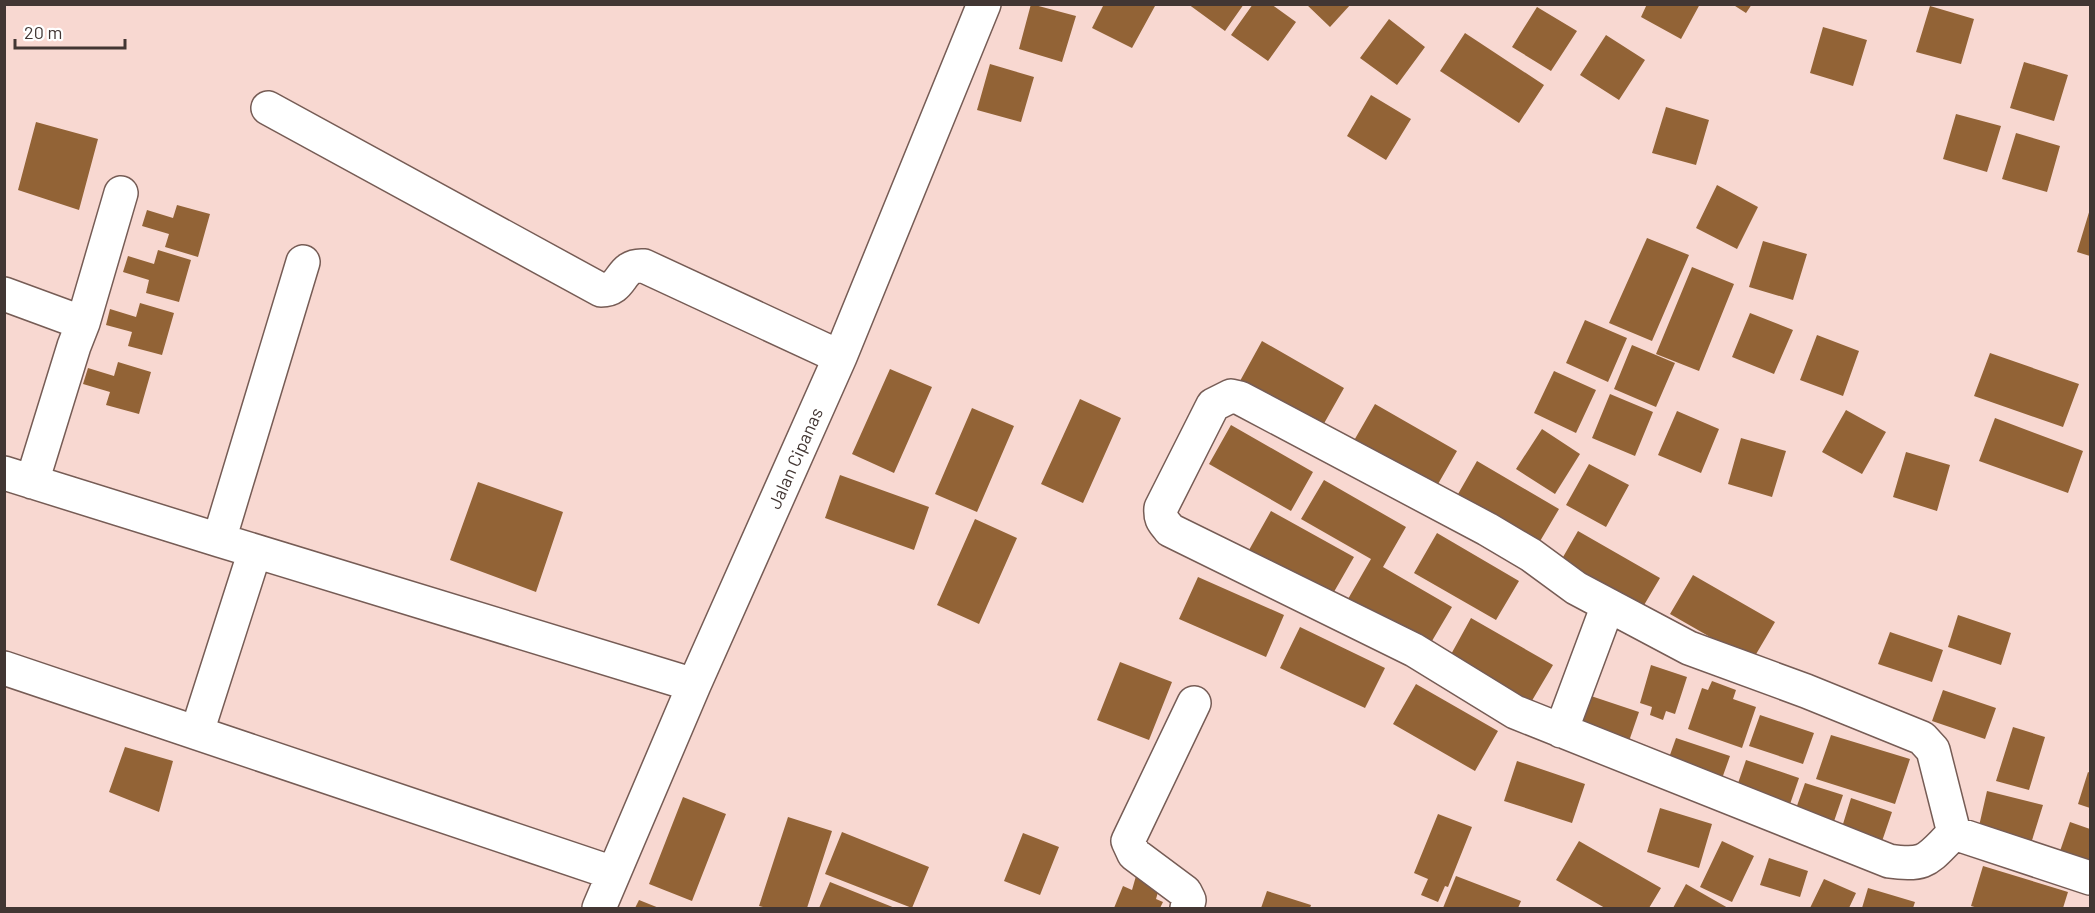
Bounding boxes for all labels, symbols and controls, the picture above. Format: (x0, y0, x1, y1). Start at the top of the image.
scale bar (15, 12, 124, 50)
text: 20 m (24, 21, 62, 43)
street label: Jalan Cipanas (763, 404, 827, 512)

